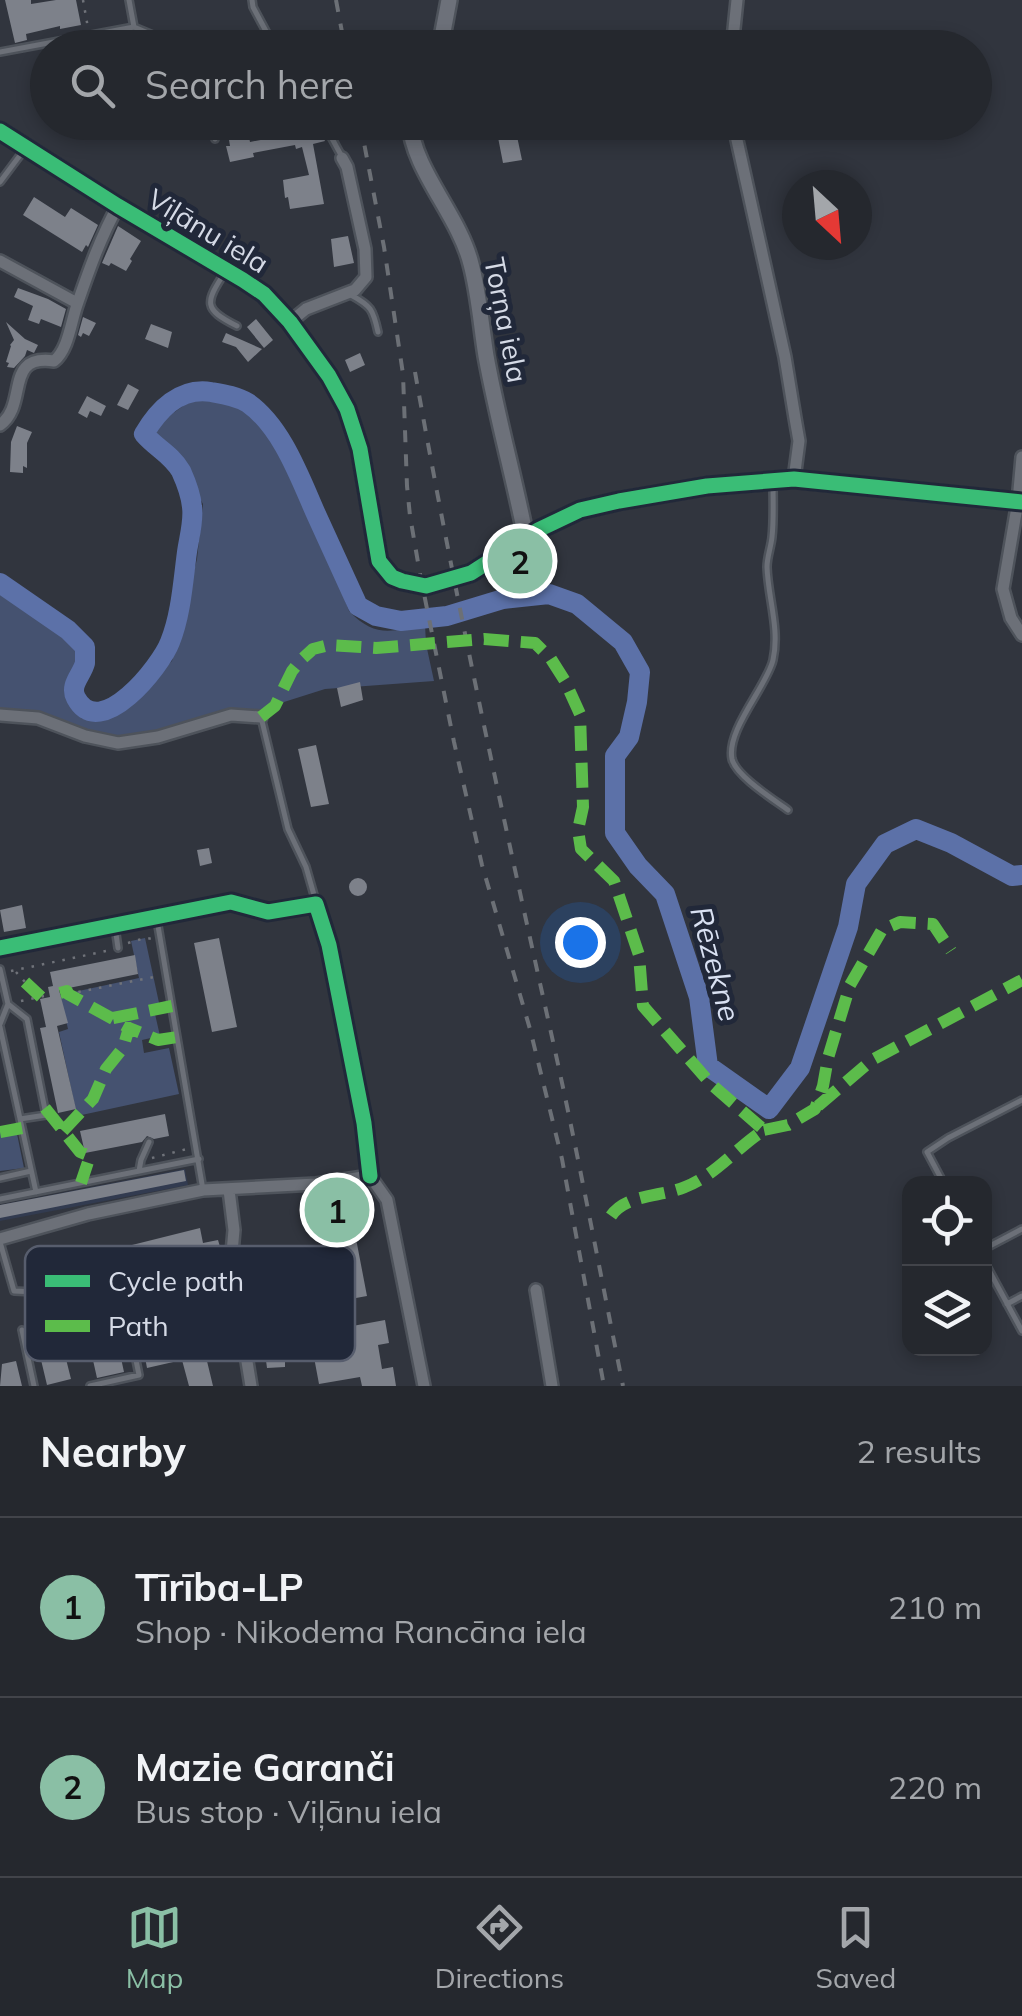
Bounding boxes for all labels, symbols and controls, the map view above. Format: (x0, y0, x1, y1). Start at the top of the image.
search box (30, 30, 992, 140)
icon: search (65, 58, 120, 113)
text: Search here (145, 61, 354, 109)
north arrow (782, 170, 872, 260)
street label: Viļānu iela (141, 181, 275, 281)
street label: Torņa iela (476, 254, 536, 386)
pin: 2 (488, 524, 552, 598)
water label: Rēzekne (682, 902, 750, 1025)
your location (555, 917, 606, 968)
pin: 1 (304, 1172, 370, 1248)
map controls (902, 1176, 992, 1356)
button: locate (902, 1176, 992, 1266)
legend (25, 1246, 355, 1361)
text: Cycle path (108, 1263, 244, 1298)
button: layers (902, 1266, 992, 1356)
text: Path (108, 1308, 169, 1343)
text: Nearby (40, 1425, 186, 1478)
text: 2 results (857, 1431, 982, 1471)
text: Tīrība-LP (135, 1563, 304, 1611)
text: 1 (63, 1587, 82, 1627)
text: 210 m (888, 1587, 982, 1627)
text: Shop · Nikodema Rancāna iela (135, 1611, 587, 1651)
text: Mazie Garanči (135, 1743, 395, 1791)
text: 2 (63, 1767, 82, 1807)
text: 220 m (888, 1767, 982, 1807)
text: Bus stop · Viļānu iela (135, 1791, 442, 1831)
tab: Map (126, 1900, 183, 1995)
tab: Directions (435, 1900, 564, 1995)
tab: Saved (815, 1900, 896, 1995)

